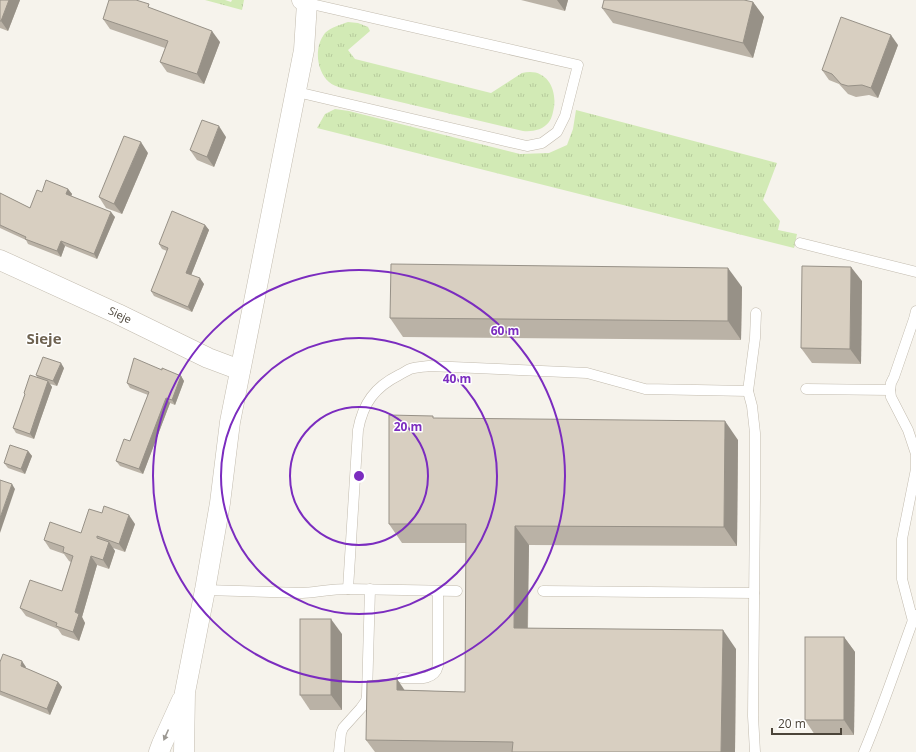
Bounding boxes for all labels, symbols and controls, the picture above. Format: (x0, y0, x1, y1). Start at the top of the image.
street label: Sieje (106, 303, 134, 327)
text: 60 m (491, 322, 519, 339)
district label: Sieje (26, 328, 62, 348)
text: 40 m (443, 370, 471, 387)
text: 20 m (394, 418, 422, 435)
centre of rings (352, 469, 366, 483)
scale bar (772, 710, 841, 736)
text: 20 m (778, 715, 806, 732)
one-way arrow (163, 729, 169, 740)

